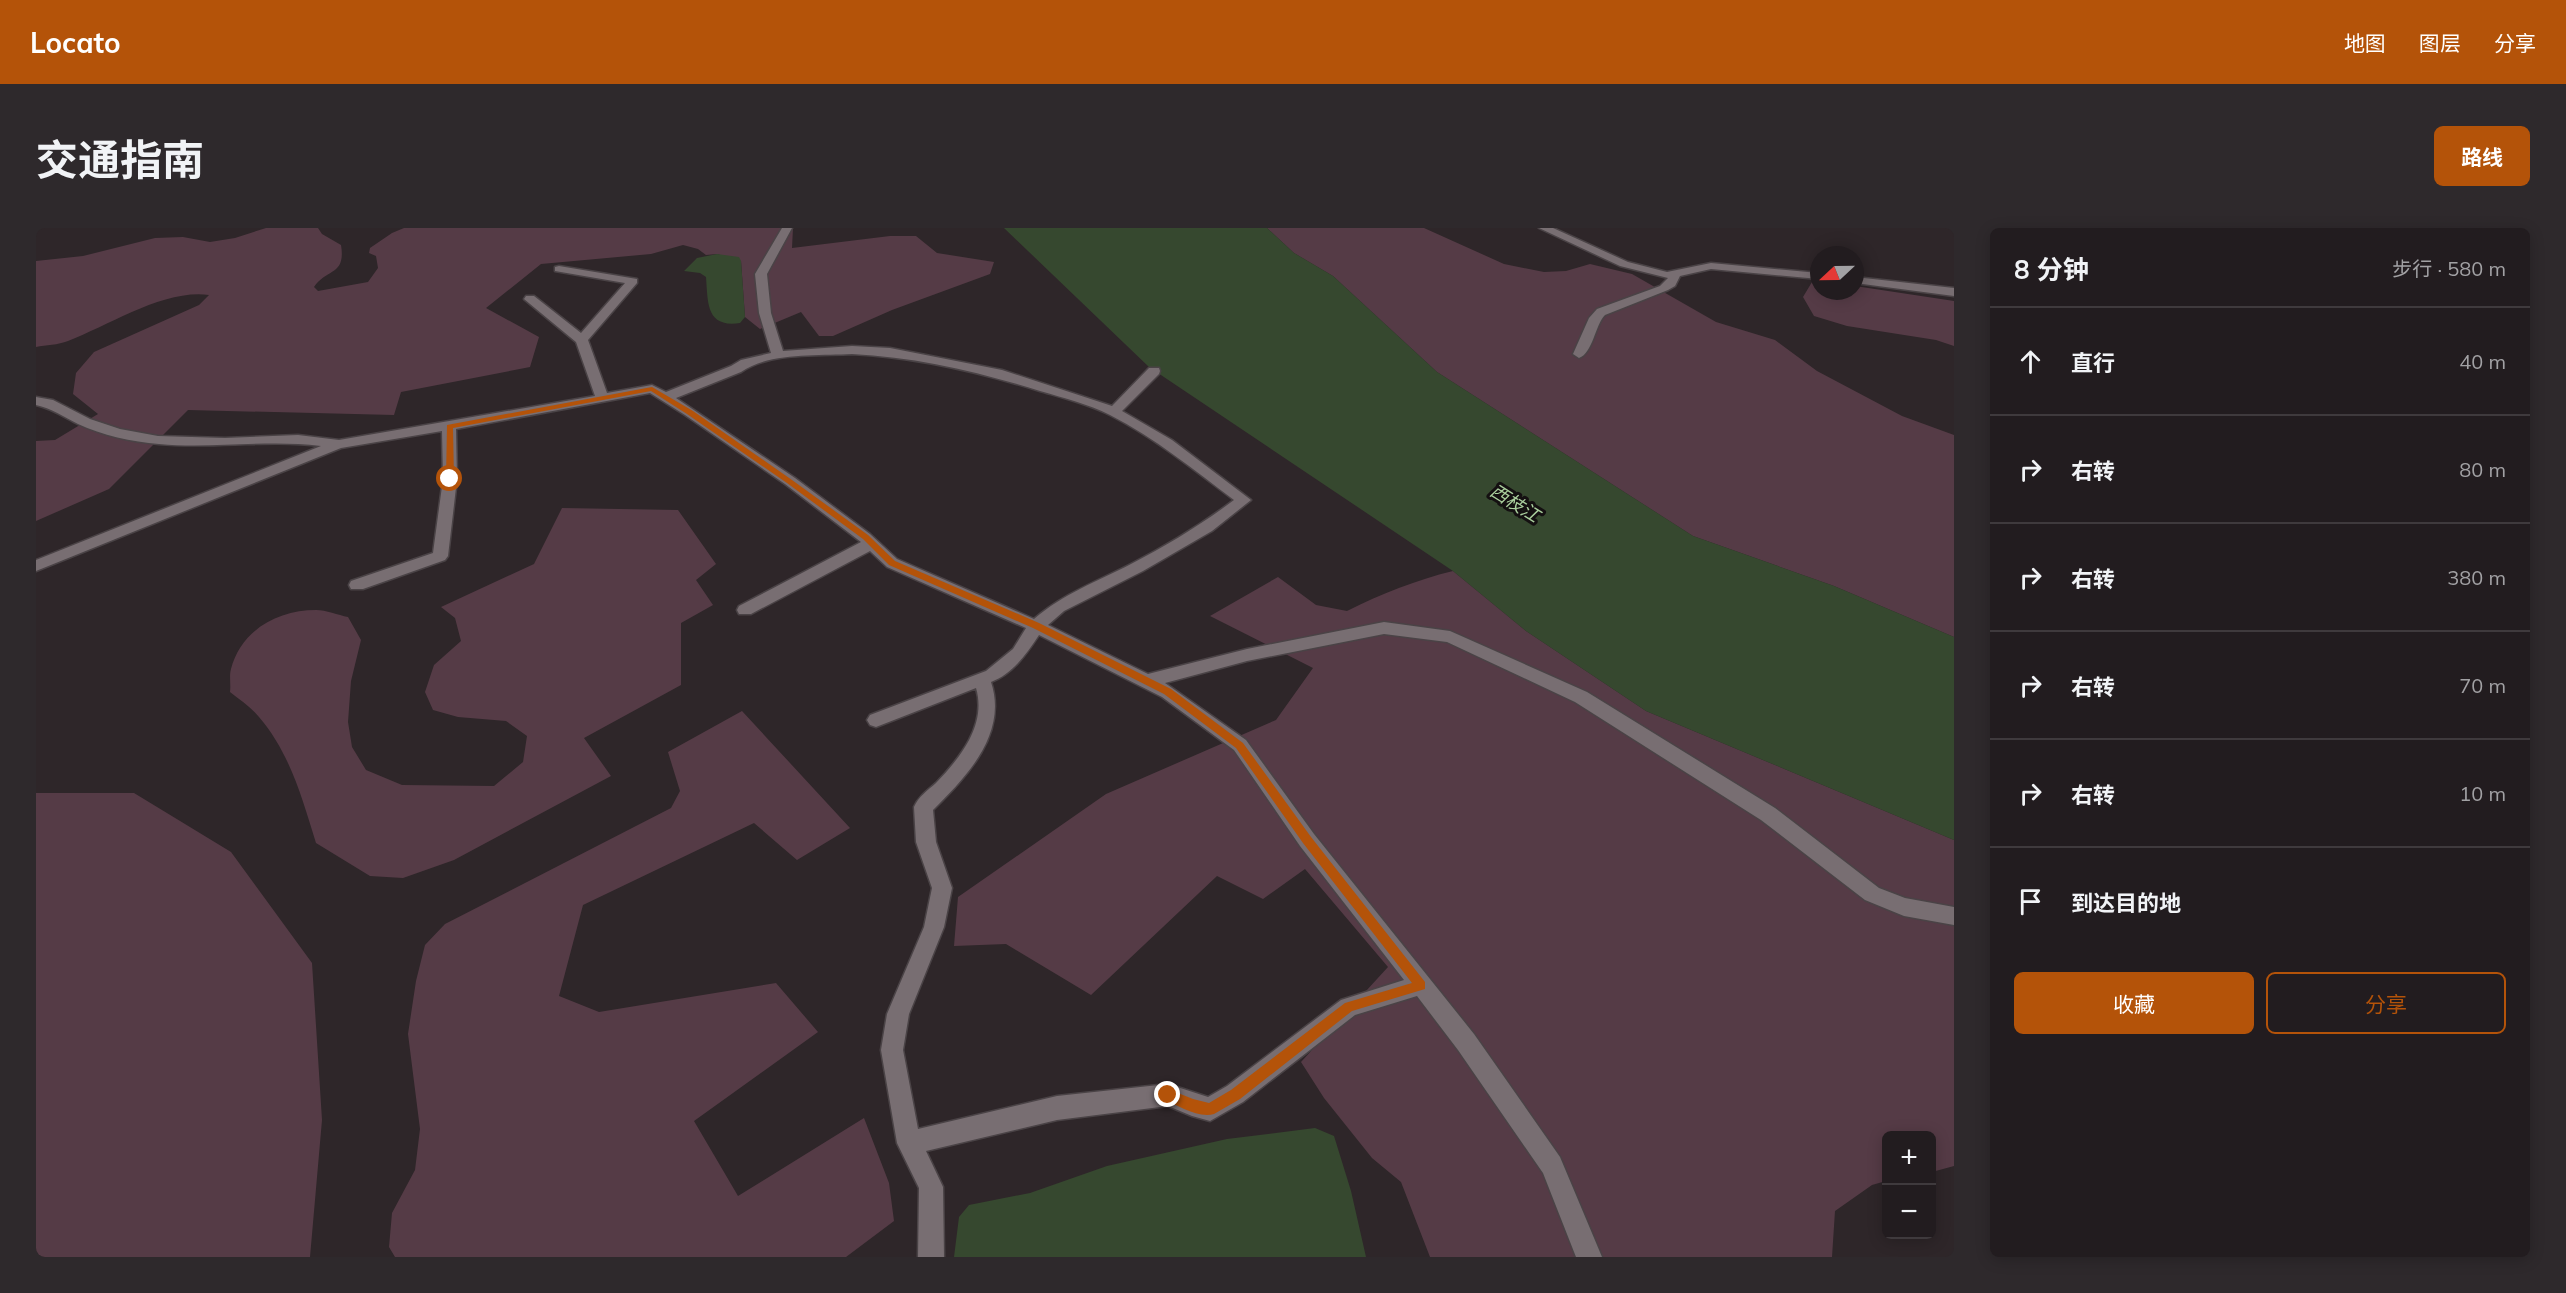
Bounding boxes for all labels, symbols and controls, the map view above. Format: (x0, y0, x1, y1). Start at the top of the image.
text: Locato (30, 25, 121, 60)
text: 地图 (2344, 30, 2386, 56)
text: 图层 (2419, 30, 2461, 56)
text: 分享 (2494, 30, 2536, 56)
button: 路线 (2434, 126, 2530, 186)
text: 交通指南 (36, 133, 204, 186)
north arrow (1810, 246, 1864, 300)
text: 8 分钟 (2014, 253, 2089, 286)
text: 步行 · 580 m (2392, 256, 2506, 281)
icon: ahead (2014, 345, 2047, 378)
text: 直行 (2071, 349, 2115, 377)
text: 40 m (2459, 349, 2506, 374)
icon: right (2014, 453, 2047, 486)
text: 右转 (2071, 457, 2115, 485)
text: 80 m (2459, 457, 2506, 482)
route start (436, 465, 462, 491)
water label: 西枝江 (1486, 479, 1546, 528)
icon: right (2014, 561, 2047, 594)
text: 右转 (2071, 565, 2115, 593)
text: 380 m (2447, 565, 2506, 590)
icon: right (2014, 669, 2047, 702)
text: 右转 (2071, 673, 2115, 701)
text: 70 m (2459, 673, 2506, 698)
icon: right (2014, 777, 2047, 810)
text: 右转 (2071, 781, 2115, 809)
text: 10 m (2459, 781, 2506, 806)
icon: arrive (2014, 885, 2047, 918)
text: 到达目的地 (2071, 889, 2181, 917)
button: 收藏 (2014, 972, 2254, 1034)
button: 分享 (2266, 972, 2506, 1034)
route end (1154, 1081, 1180, 1107)
map controls (1882, 1131, 1936, 1239)
button: + (1882, 1131, 1936, 1185)
button: − (1882, 1185, 1936, 1239)

